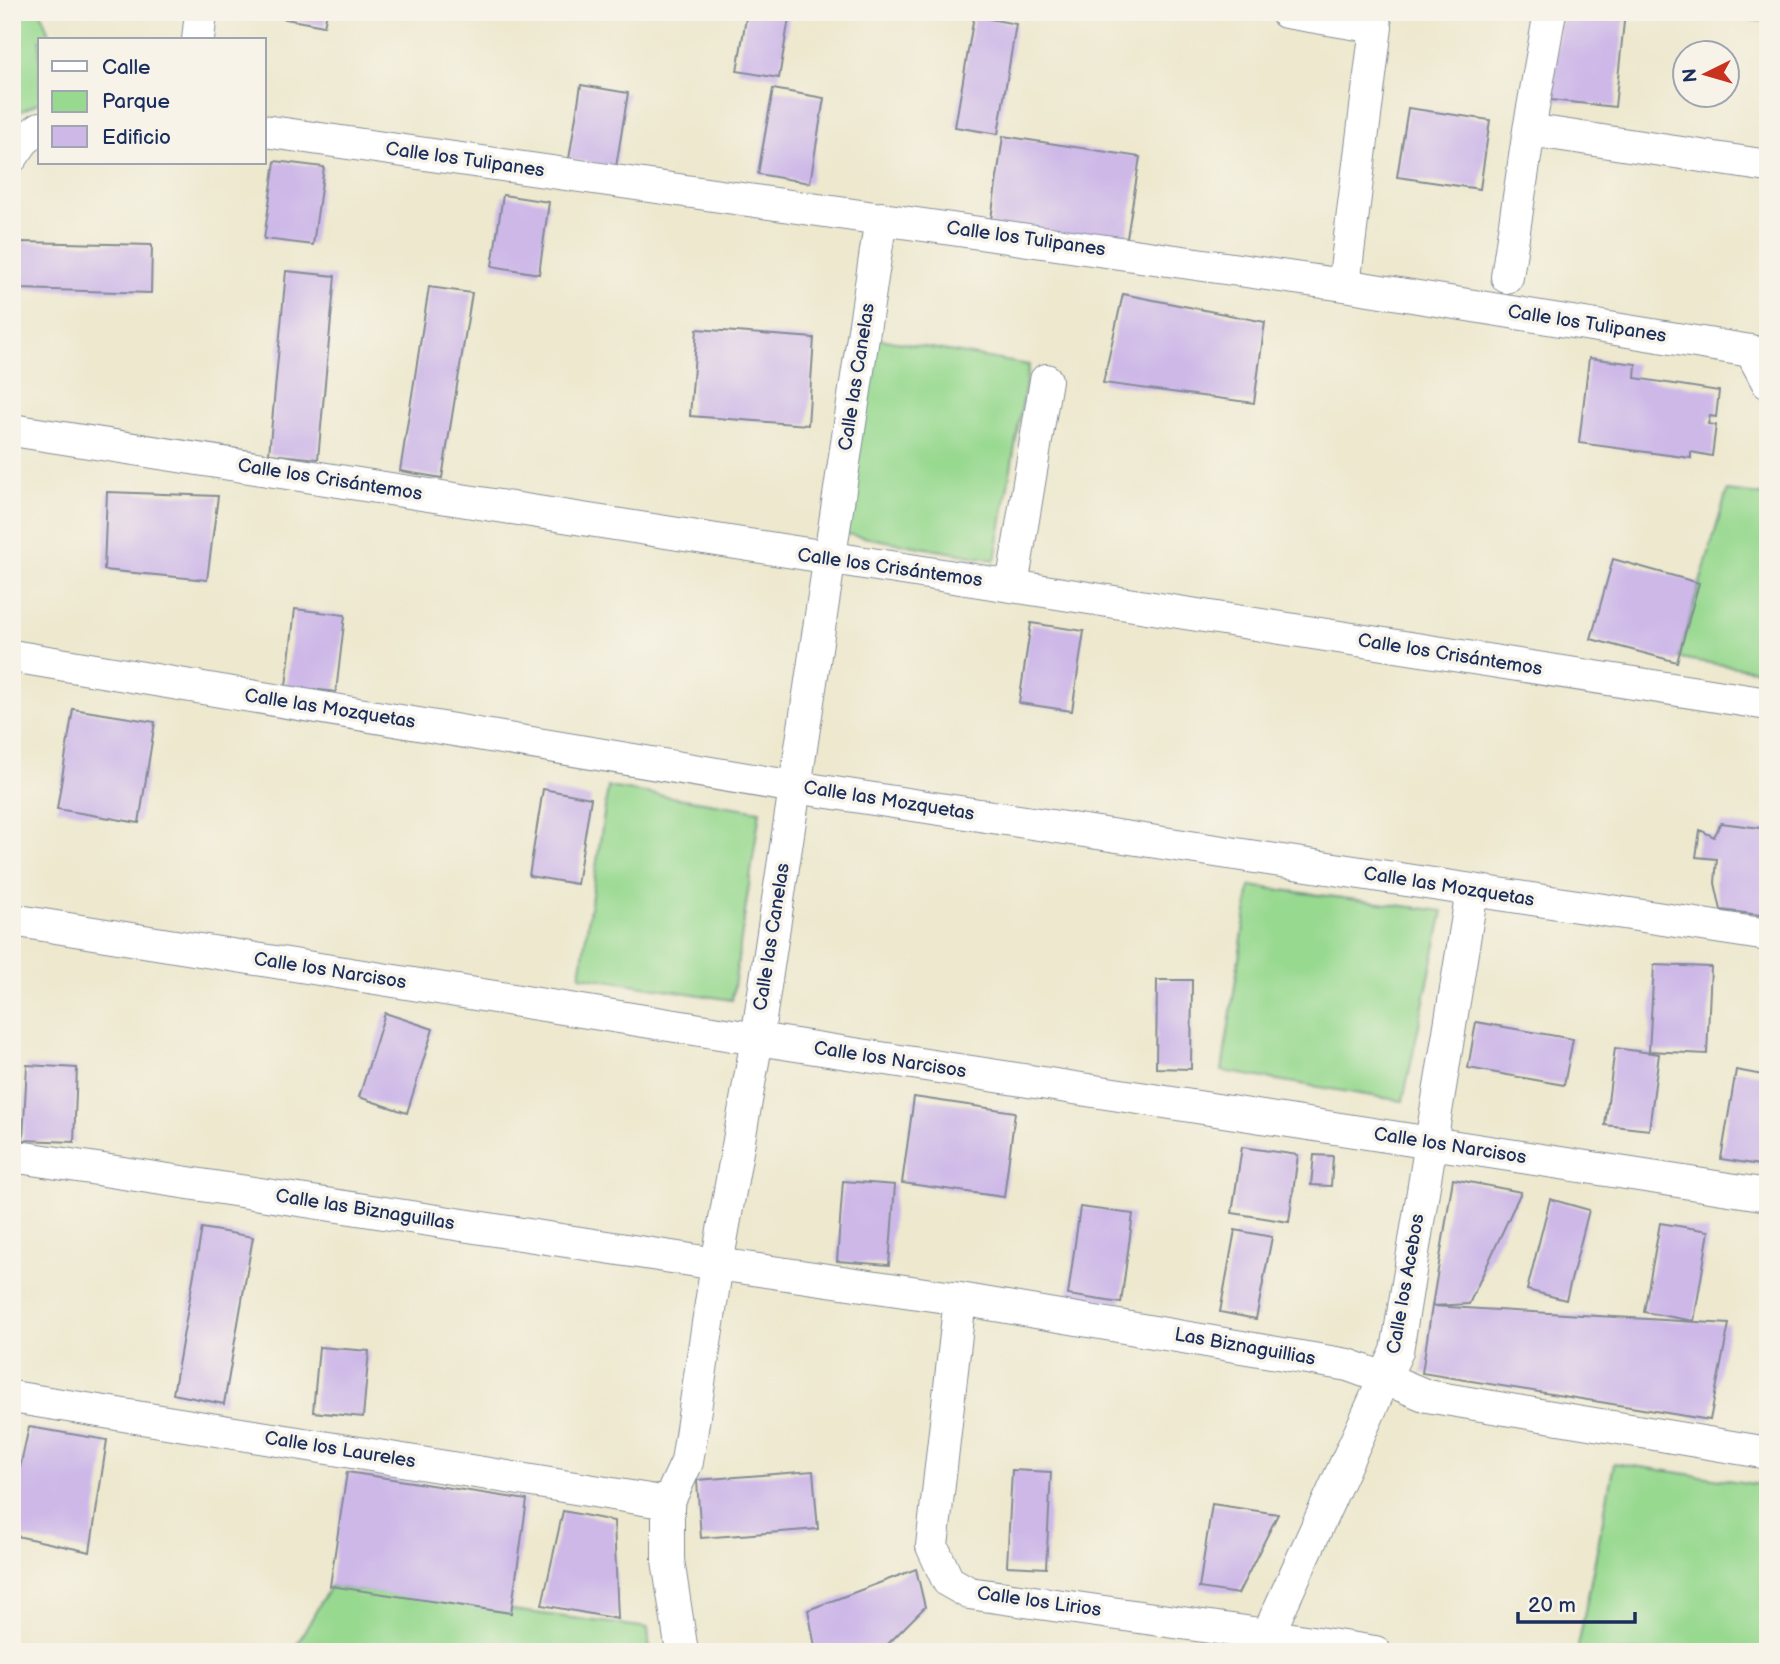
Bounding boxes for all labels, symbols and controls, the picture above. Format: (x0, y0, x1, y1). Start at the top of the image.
legend (38, 38, 266, 164)
north arrow (1672, 38, 1742, 108)
text: Calle (102, 55, 151, 80)
text: N (1678, 67, 1703, 83)
text: Parque (102, 89, 170, 114)
text: Edificio (102, 125, 171, 150)
street label: Calle los Tulipanes (384, 137, 546, 183)
street label: Calle los Tulipanes (945, 216, 1107, 262)
street label: Calle los Tulipanes (1506, 300, 1668, 348)
street label: Calle las Canelas (834, 302, 880, 452)
street label: Calle los Crisántemos (236, 454, 424, 506)
street label: Calle los Crisántemos (796, 544, 984, 592)
street label: Calle los Crisántemos (1356, 629, 1544, 681)
street label: Calle las Mozquetas (243, 684, 417, 734)
street label: Calle las Mozquetas (802, 776, 976, 826)
street label: Calle las Canelas (749, 862, 795, 1012)
street label: Calle las Mozquetas (1362, 862, 1536, 912)
street label: Calle los Narcisos (252, 948, 408, 994)
street label: Calle los Narcisos (812, 1037, 968, 1083)
street label: Calle los Narcisos (1372, 1123, 1528, 1169)
street label: Calle las Biznaguillas (274, 1184, 456, 1236)
street label: Calle los Acebos (1382, 1212, 1430, 1356)
street label: Las Biznaguillias (1173, 1323, 1317, 1371)
street label: Calle los Laureles (263, 1427, 417, 1473)
scale bar (1518, 1580, 1635, 1624)
street label: Calle los Lirios (975, 1582, 1103, 1622)
text: 20 m (1528, 1593, 1576, 1618)

